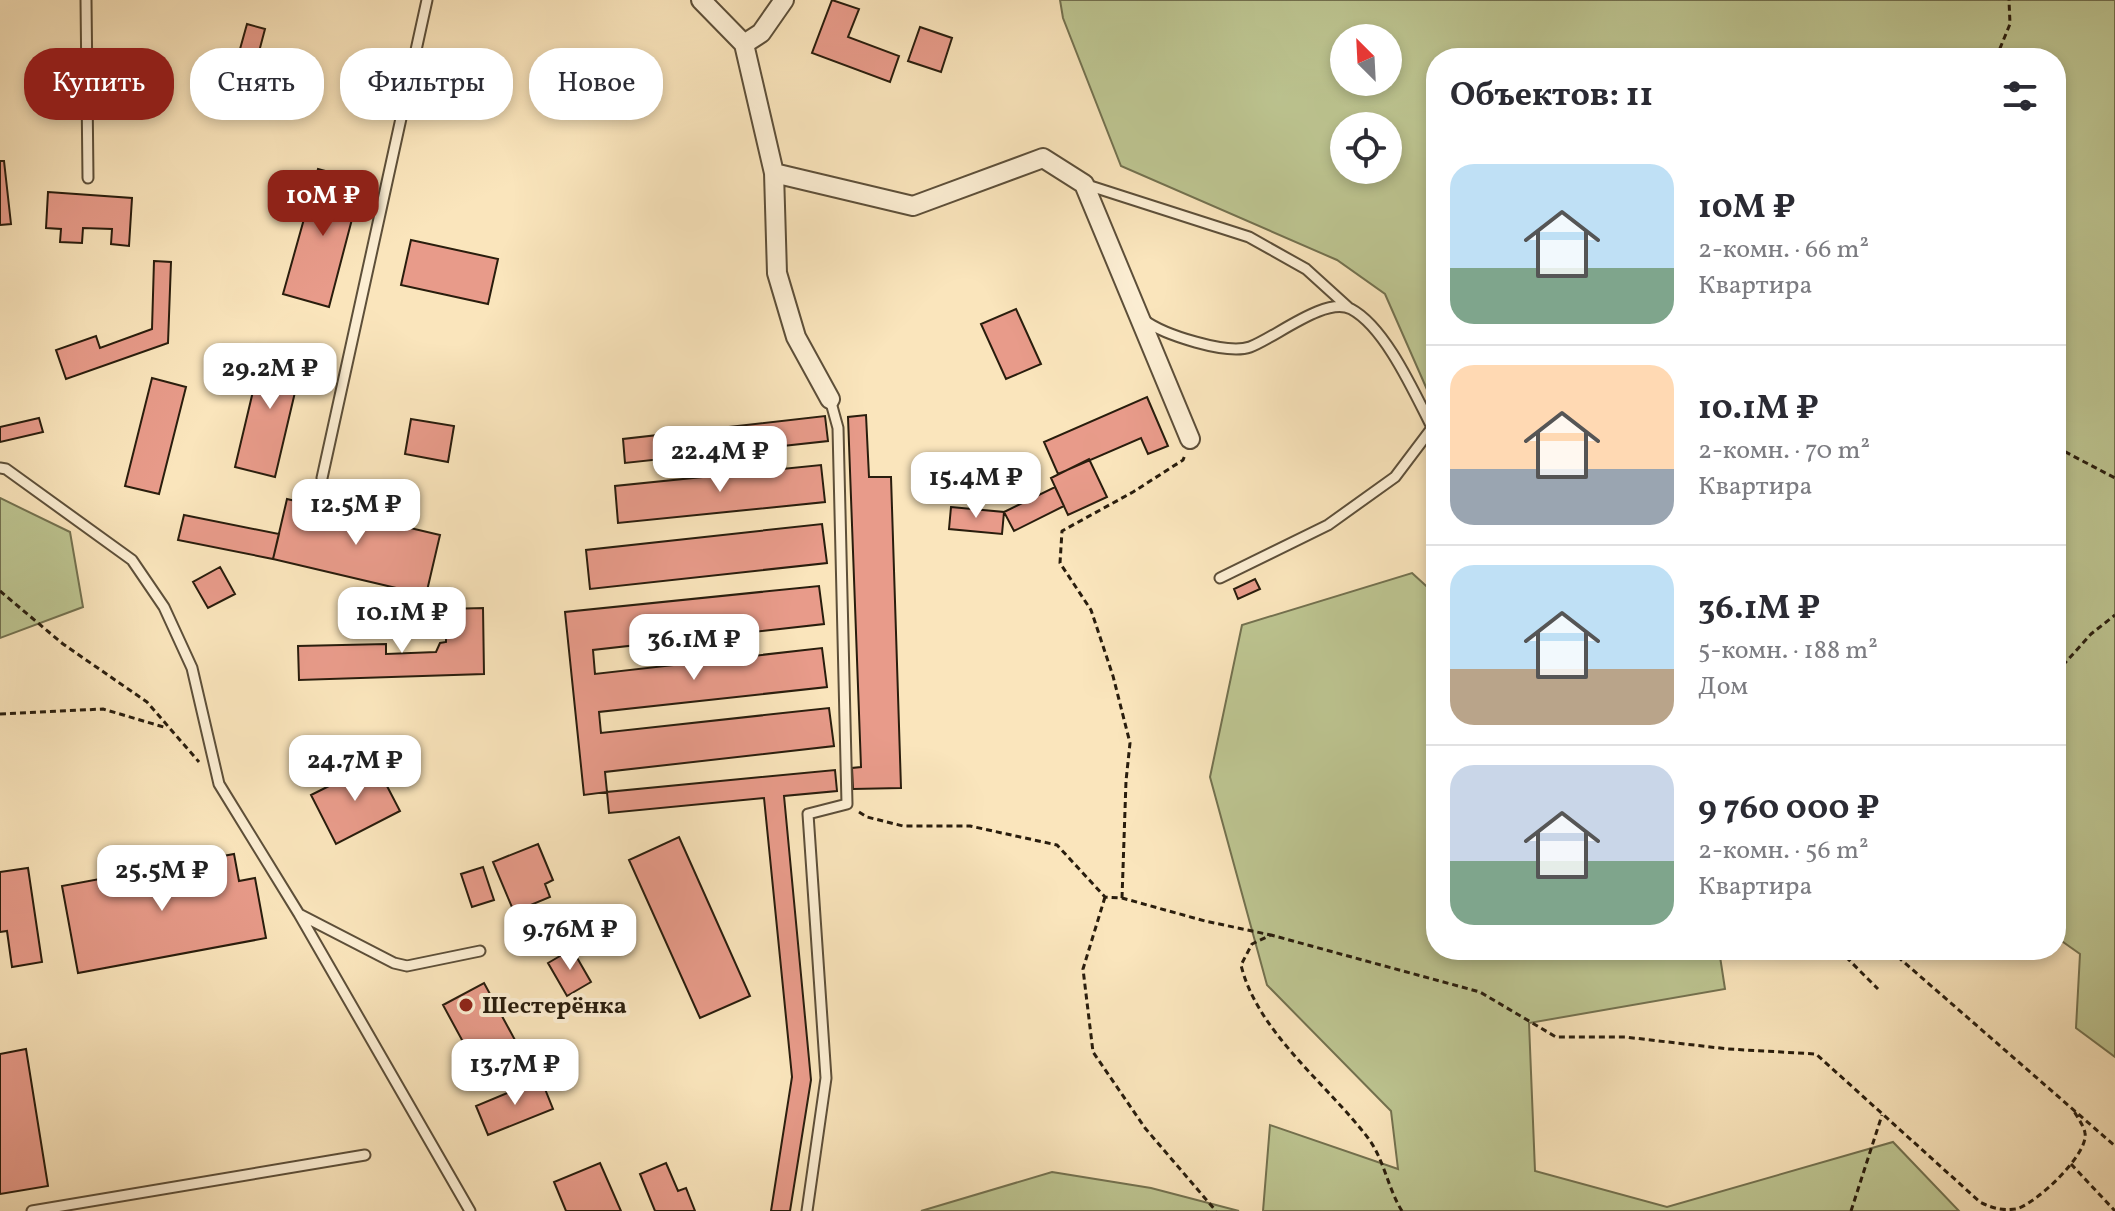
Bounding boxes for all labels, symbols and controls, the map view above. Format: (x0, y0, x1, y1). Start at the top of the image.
north arrow (1330, 24, 1402, 96)
map controls (1330, 24, 1402, 184)
chip: Купить (24, 48, 174, 120)
chip: Снять (190, 48, 324, 120)
chip: Фильтры (340, 48, 513, 120)
chip: Новое (529, 48, 663, 120)
text: Объектов: 11 (1450, 73, 1653, 120)
icon: filters (1998, 74, 2042, 118)
button: locate (1330, 112, 1402, 184)
pin: 10M ₽ (267, 170, 379, 238)
text: 10M ₽ (286, 178, 360, 214)
text: 10M ₽ (1698, 185, 1796, 232)
icon: home (1514, 196, 1610, 292)
text: 2-комн. · 66 m² (1698, 232, 1869, 268)
text: Квартира (1698, 268, 1812, 304)
pin: 29.2M ₽ (196, 343, 344, 411)
text: 29.2M ₽ (222, 351, 318, 387)
text: 10.1M ₽ (1698, 386, 1819, 433)
icon: home (1514, 397, 1610, 493)
pin: 22.4M ₽ (646, 426, 794, 494)
text: 2-комн. · 70 m² (1698, 433, 1870, 469)
text: 22.4M ₽ (671, 434, 769, 470)
pin: 15.4M ₽ (902, 452, 1050, 520)
text: 15.4M ₽ (929, 460, 1023, 496)
text: Квартира (1698, 469, 1812, 505)
pin: 12.5M ₽ (282, 479, 430, 547)
text: 12.5M ₽ (310, 487, 402, 523)
text: 36.1M ₽ (1698, 586, 1820, 633)
pin: 10.1M ₽ (328, 587, 476, 655)
text: 10.1M ₽ (356, 595, 448, 631)
icon: home (1514, 597, 1610, 693)
pin: 36.1M ₽ (620, 614, 768, 682)
text: 36.1M ₽ (647, 622, 741, 658)
text: 5-комн. · 188 m² (1698, 633, 1878, 669)
text: Дом (1698, 669, 1748, 705)
pin: 24.7M ₽ (281, 735, 429, 803)
text: 24.7M ₽ (307, 743, 403, 779)
text: 9 760 000 ₽ (1698, 786, 1879, 833)
icon: home (1514, 797, 1610, 893)
text: 2-комн. · 56 m² (1698, 833, 1869, 869)
pin: 25.5M ₽ (88, 845, 236, 913)
text: 25.5M ₽ (115, 853, 209, 889)
text: Квартира (1698, 869, 1812, 905)
pin: 9.76M ₽ (496, 904, 644, 972)
text: 9.76M ₽ (522, 912, 618, 948)
place label: Шестерёнка (482, 990, 627, 1024)
marker: Шестерёнка (457, 996, 475, 1014)
pin: 13.7M ₽ (441, 1039, 589, 1107)
text: 13.7M ₽ (470, 1047, 560, 1083)

